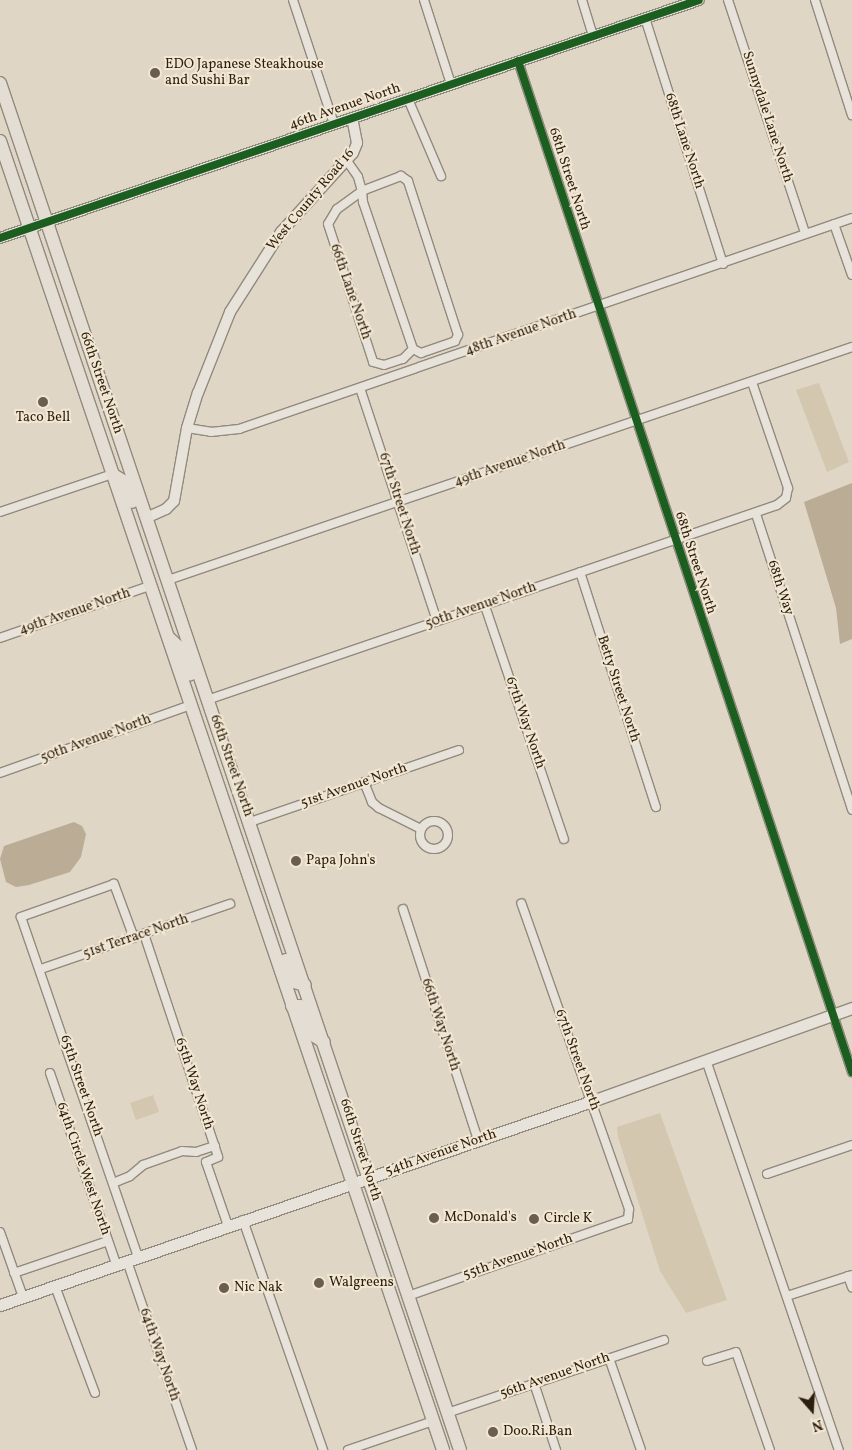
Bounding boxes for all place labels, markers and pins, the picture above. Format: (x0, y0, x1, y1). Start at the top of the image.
place label: EDO Japanese Steakhouse and Sushi Bar (165, 57, 324, 90)
marker: EDO Japanese Steakhouse and Sushi Bar (149, 67, 161, 79)
marker: Taco Bell (37, 396, 49, 408)
place label: Taco Bell (16, 410, 70, 426)
place label: Papa John's (306, 853, 376, 869)
marker: Papa John's (290, 855, 302, 867)
place label: McDonald's (444, 1210, 517, 1226)
place label: Circle K (544, 1211, 592, 1227)
marker: McDonald's (428, 1212, 440, 1224)
marker: Circle K (528, 1213, 540, 1225)
place label: Walgreens (329, 1275, 394, 1291)
marker: Walgreens (313, 1277, 325, 1289)
place label: Nic Nak (234, 1280, 283, 1296)
marker: Nic Nak (218, 1282, 230, 1294)
place label: Doo.Ri.Ban (503, 1424, 572, 1440)
marker: Doo.Ri.Ban (487, 1426, 499, 1438)

